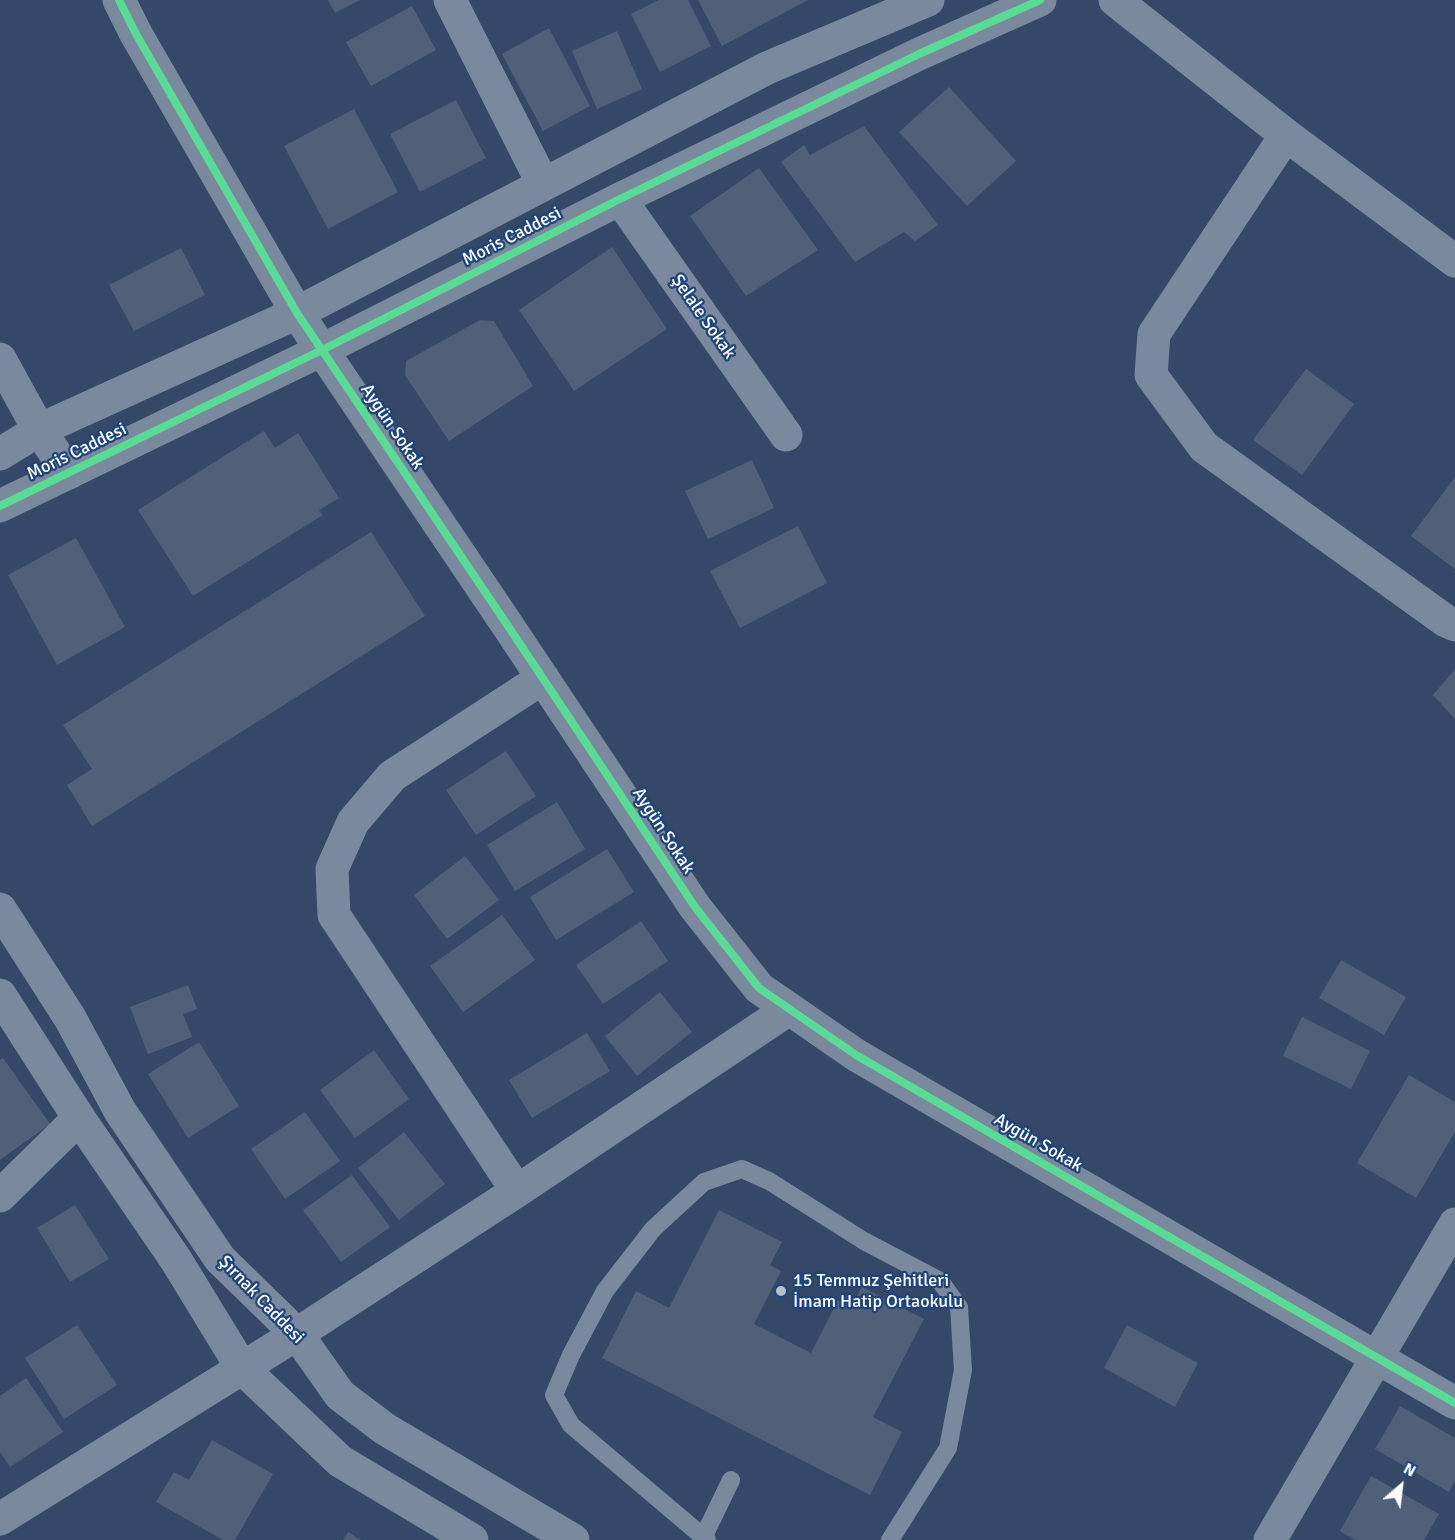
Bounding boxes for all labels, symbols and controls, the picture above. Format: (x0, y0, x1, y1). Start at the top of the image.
street label: Moris Caddesi (459, 203, 565, 271)
street label: Şelale Sokak (666, 271, 740, 363)
street label: Aygün Sokak (355, 380, 429, 474)
street label: Moris Caddesi (24, 419, 130, 485)
street label: Aygün Sokak (627, 784, 699, 878)
street label: Aygün Sokak (990, 1109, 1086, 1177)
street label: Şırnak Caddesi (214, 1251, 308, 1349)
place label: 15 Temmuz Şehitleri İmam Hatip Ortaokulu (793, 1270, 963, 1312)
marker: 15 Temmuz Şehitleri İmam Hatip Ortaokulu (774, 1284, 788, 1298)
north arrow (1371, 1456, 1431, 1516)
text: N (1400, 1459, 1419, 1482)

